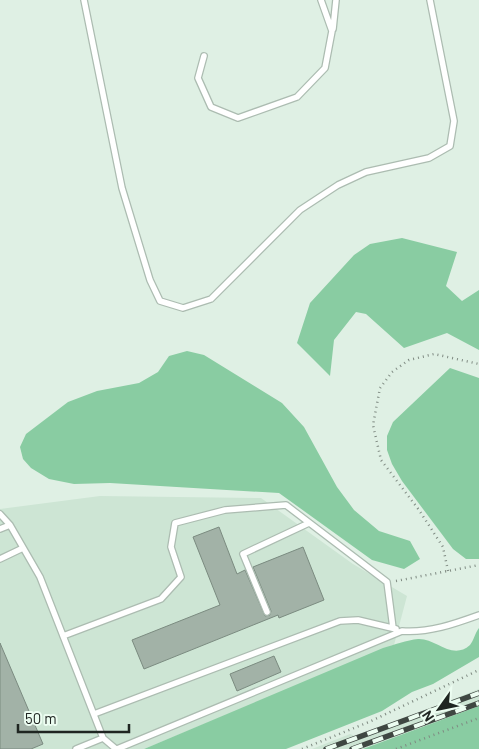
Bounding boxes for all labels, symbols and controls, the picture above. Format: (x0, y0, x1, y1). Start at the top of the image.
north arrow (414, 684, 464, 734)
scale bar (18, 702, 129, 734)
text: N (418, 708, 437, 725)
text: 50 m (25, 709, 57, 727)

